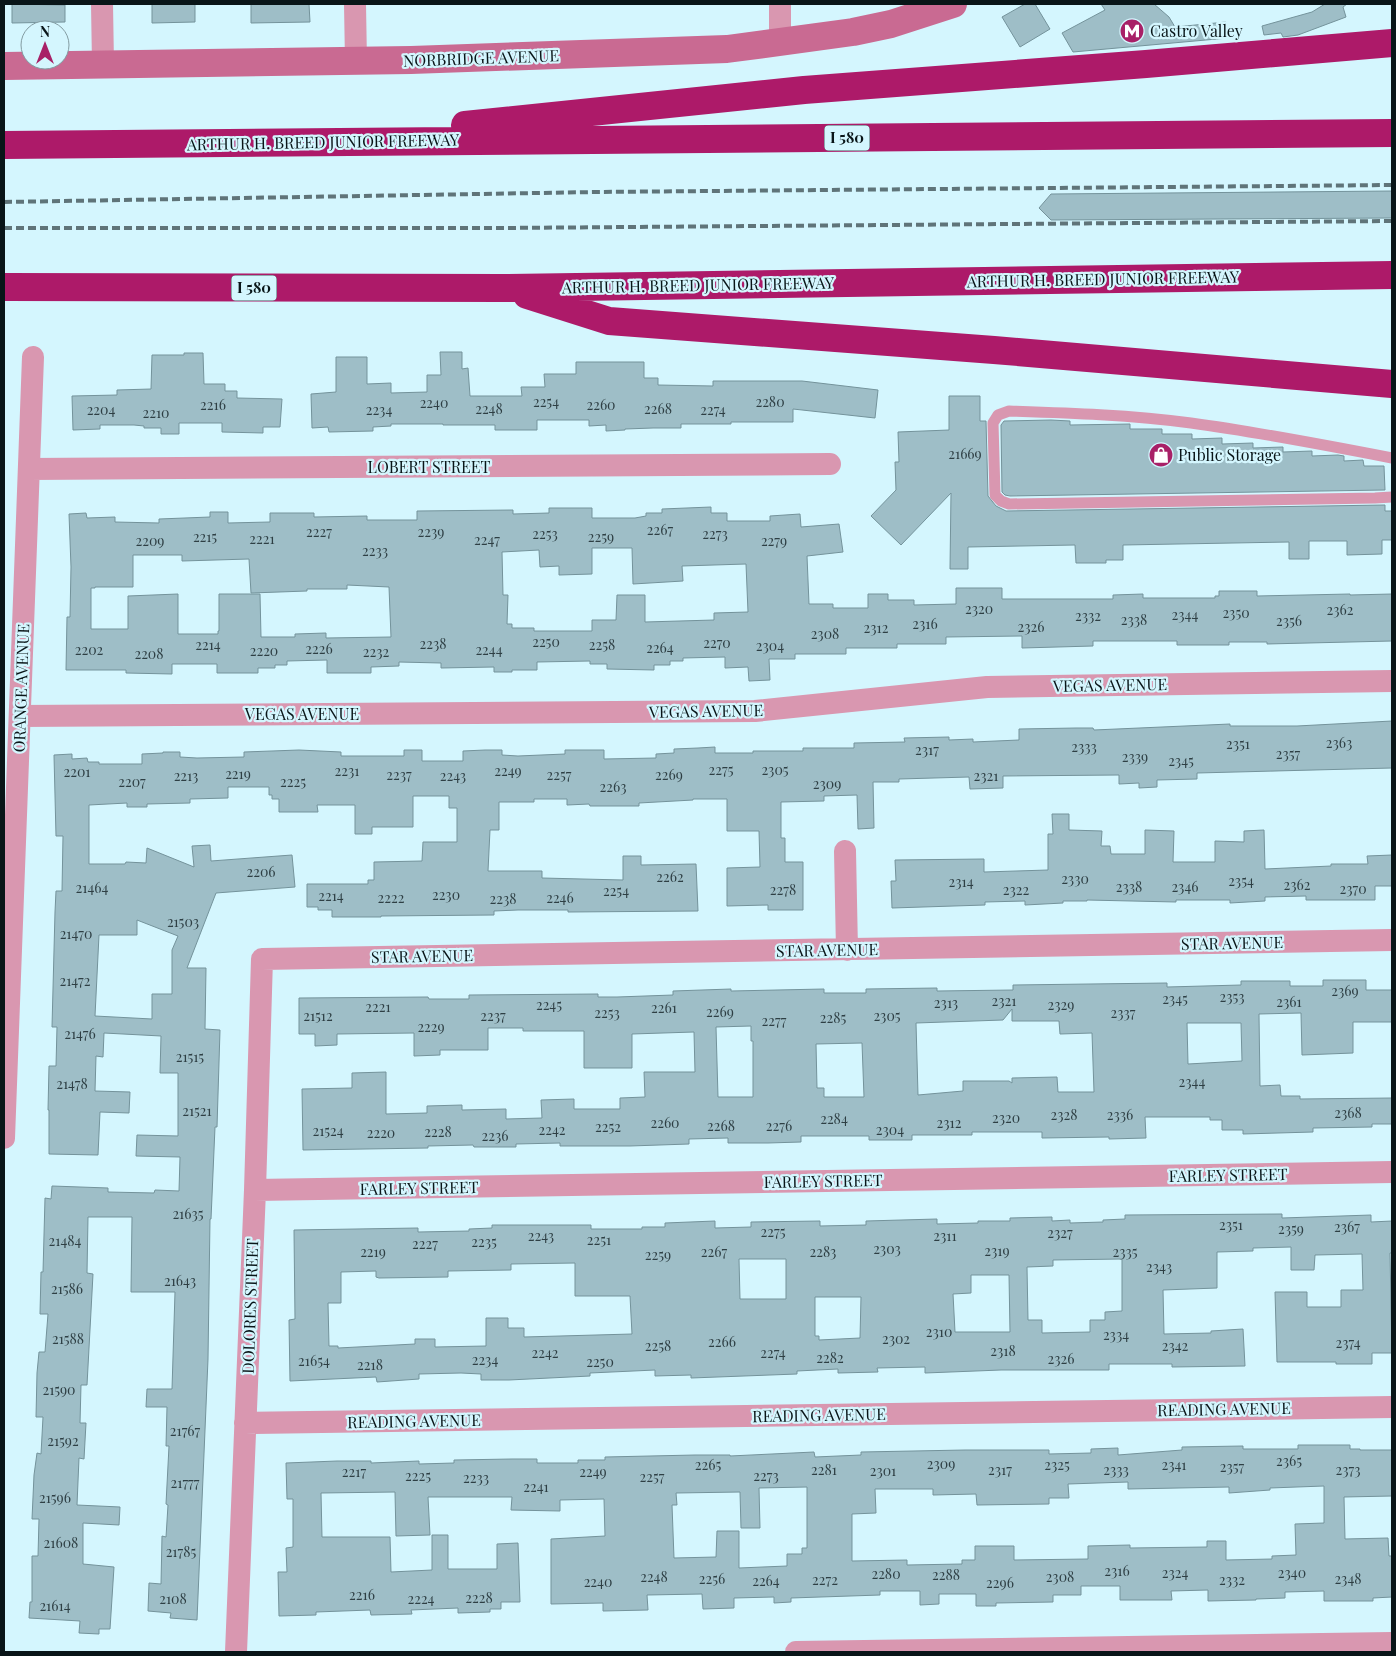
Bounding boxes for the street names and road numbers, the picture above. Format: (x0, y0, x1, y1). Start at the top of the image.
street label: NORBRIDGE AVENUE (403, 44, 559, 71)
road number: I 580 (824, 126, 870, 150)
street label: ARTHUR H. BREED JUNIOR FREEWAY (186, 129, 460, 154)
street label: ARTHUR H. BREED JUNIOR FREEWAY (966, 266, 1240, 291)
street label: ARTHUR H. BREED JUNIOR FREEWAY (561, 272, 835, 297)
road number: I 580 (232, 276, 276, 300)
street label: LOBERT STREET (368, 456, 491, 477)
street label: ORANGE AVENUE (8, 623, 33, 753)
street label: VEGAS AVENUE (1052, 673, 1167, 696)
street label: VEGAS AVENUE (648, 699, 763, 722)
street label: VEGAS AVENUE (244, 703, 359, 724)
street label: STAR AVENUE (1181, 931, 1283, 954)
street label: STAR AVENUE (776, 938, 878, 961)
street label: STAR AVENUE (371, 944, 473, 967)
street label: FARLEY STREET (1168, 1163, 1288, 1186)
street label: FARLEY STREET (763, 1169, 883, 1192)
street label: FARLEY STREET (359, 1176, 479, 1199)
street label: DOLORES STREET (237, 1238, 262, 1374)
street label: READING AVENUE (1157, 1397, 1291, 1420)
street label: READING AVENUE (752, 1403, 886, 1426)
street label: READING AVENUE (347, 1409, 481, 1432)

